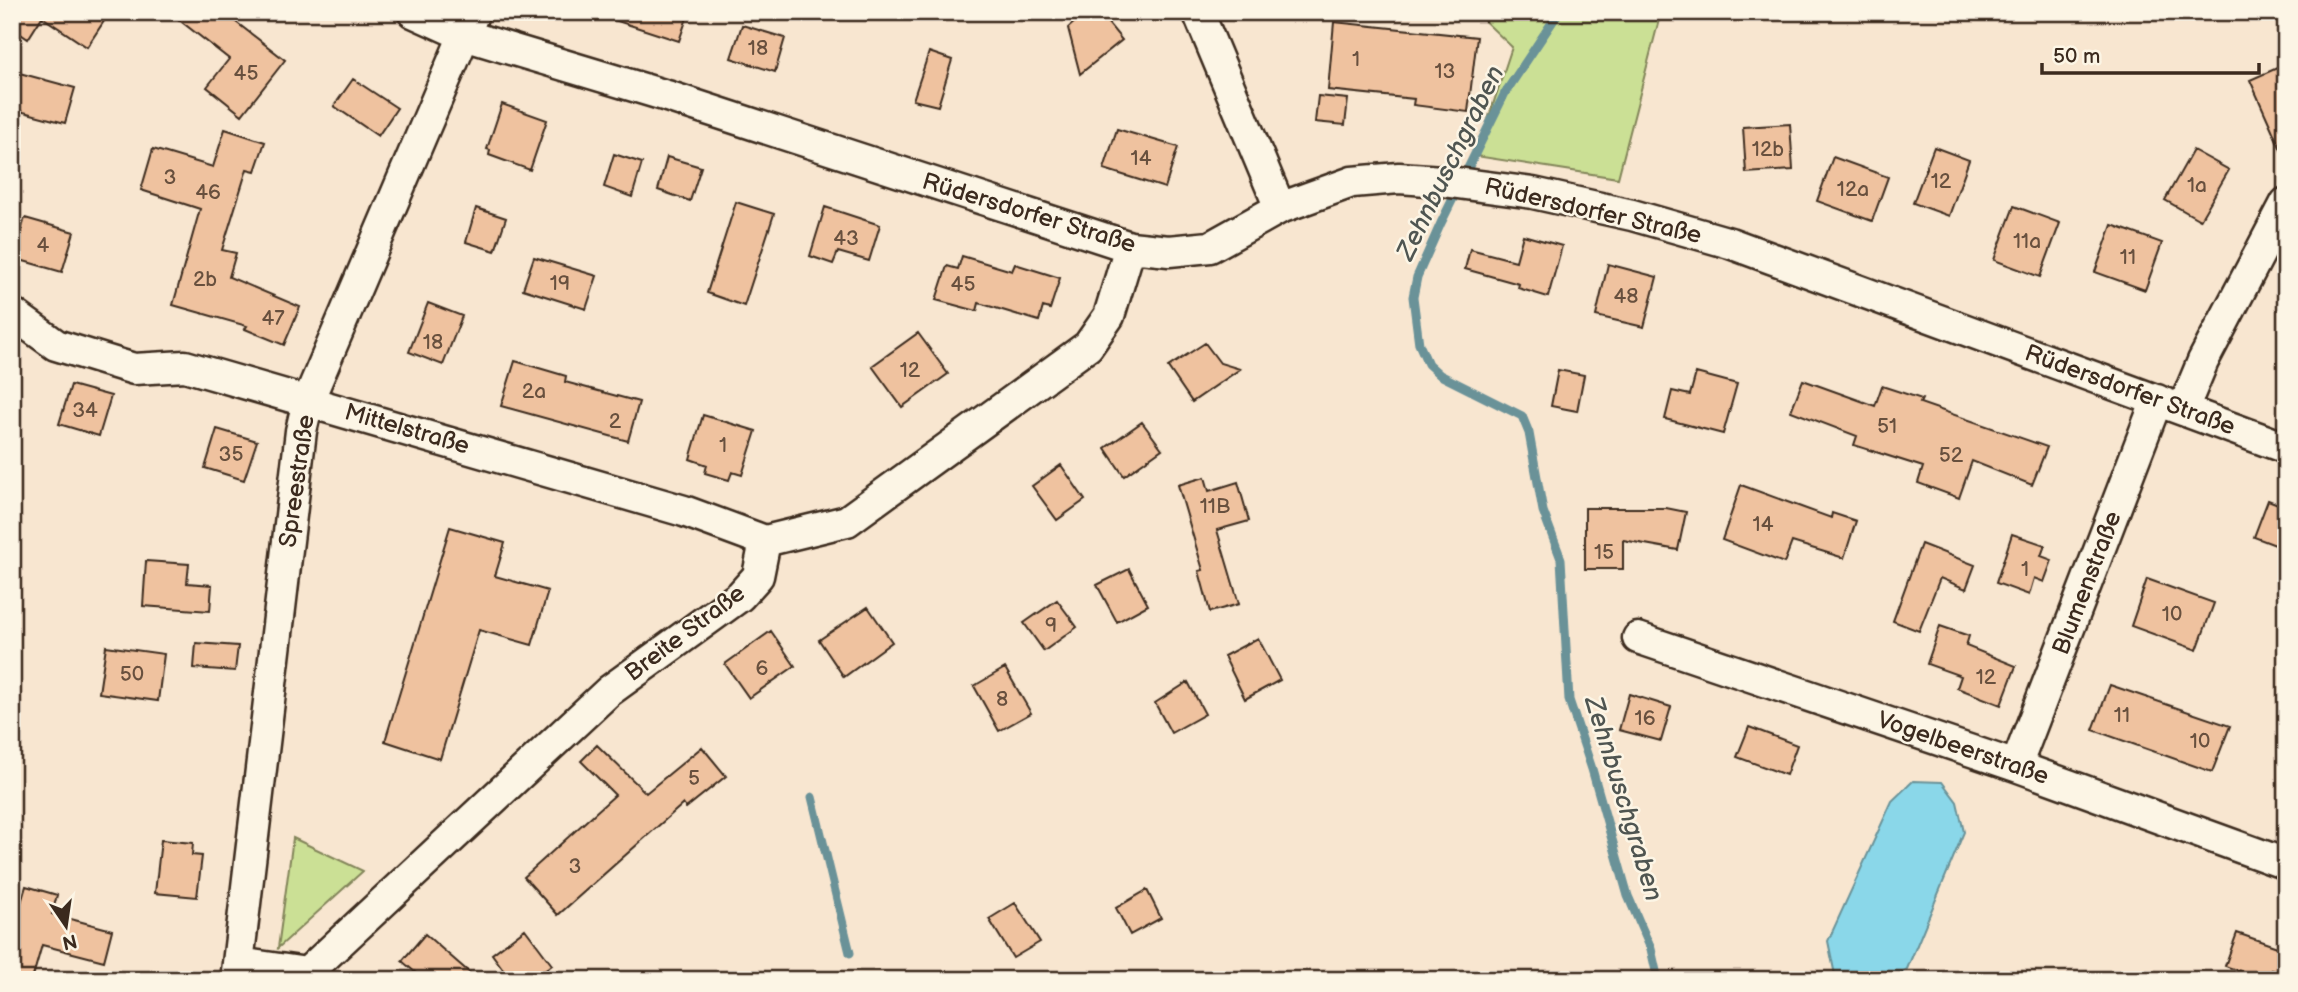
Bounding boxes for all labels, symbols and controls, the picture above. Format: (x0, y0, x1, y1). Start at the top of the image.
scale bar (2042, 32, 2260, 76)
house number: 18 (748, 36, 768, 61)
text: 50 m (2053, 44, 2100, 69)
house number: 1 (1352, 47, 1360, 72)
house number: 13 (1434, 59, 1456, 84)
house number: 45 (234, 61, 258, 86)
water label: Zehnbuschgraben (1390, 61, 1511, 266)
house number: 12b (1752, 137, 1784, 162)
house number: 14 (1131, 146, 1152, 171)
house number: 3 (164, 165, 176, 190)
street label: Rüdersdorfer Straße (919, 167, 1139, 259)
house number: 12 (1931, 169, 1952, 194)
street label: Rüdersdorfer Straße (1482, 172, 1704, 250)
house number: 1a (2187, 173, 2207, 198)
house number: 12a (1837, 177, 1869, 202)
house number: 46 (195, 180, 221, 205)
house number: 43 (833, 226, 859, 251)
house number: 11a (2013, 229, 2041, 254)
house number: 4 (37, 233, 50, 258)
house number: 11 (2120, 245, 2136, 270)
house number: 2b (193, 267, 217, 292)
house number: 19 (550, 271, 570, 296)
house number: 45 (951, 272, 975, 297)
house number: 48 (1613, 284, 1639, 309)
house number: 47 (261, 306, 285, 331)
house number: 18 (423, 330, 443, 355)
street label: Rüdersdorfer Straße (2021, 338, 2239, 442)
house number: 12 (900, 358, 921, 383)
house number: 2a (522, 379, 546, 404)
street label: Mittelstraße (341, 397, 473, 461)
house number: 34 (72, 398, 98, 423)
house number: 2 (609, 409, 622, 434)
street label: Spreestraße (273, 413, 321, 549)
house number: 51 (1877, 414, 1897, 439)
house number: 1 (719, 433, 727, 458)
house number: 35 (219, 442, 243, 467)
house number: 52 (1939, 443, 1964, 468)
house number: 11B (1200, 494, 1230, 519)
street label: Blumenstraße (2046, 507, 2128, 659)
house number: 14 (1753, 512, 1774, 537)
house number: 15 (1594, 540, 1614, 565)
house number: 1 (2021, 557, 2029, 582)
street label: Breite Straße (619, 578, 751, 688)
house number: 10 (2162, 602, 2182, 627)
house number: 9 (1045, 613, 1057, 638)
house number: 6 (756, 656, 769, 681)
house number: 50 (120, 662, 144, 687)
house number: 12 (1976, 665, 1997, 690)
house number: 8 (996, 687, 1008, 712)
water label: Zehnbuschgraben (1577, 692, 1669, 905)
house number: 11 (2114, 703, 2130, 728)
street label: Vogelbeerstraße (1873, 705, 2053, 791)
house number: 16 (1635, 706, 1656, 731)
house number: 10 (2190, 729, 2210, 754)
house number: 5 (688, 766, 700, 791)
house number: 3 (569, 854, 581, 879)
north arrow (32, 890, 102, 960)
text: N (60, 928, 79, 954)

